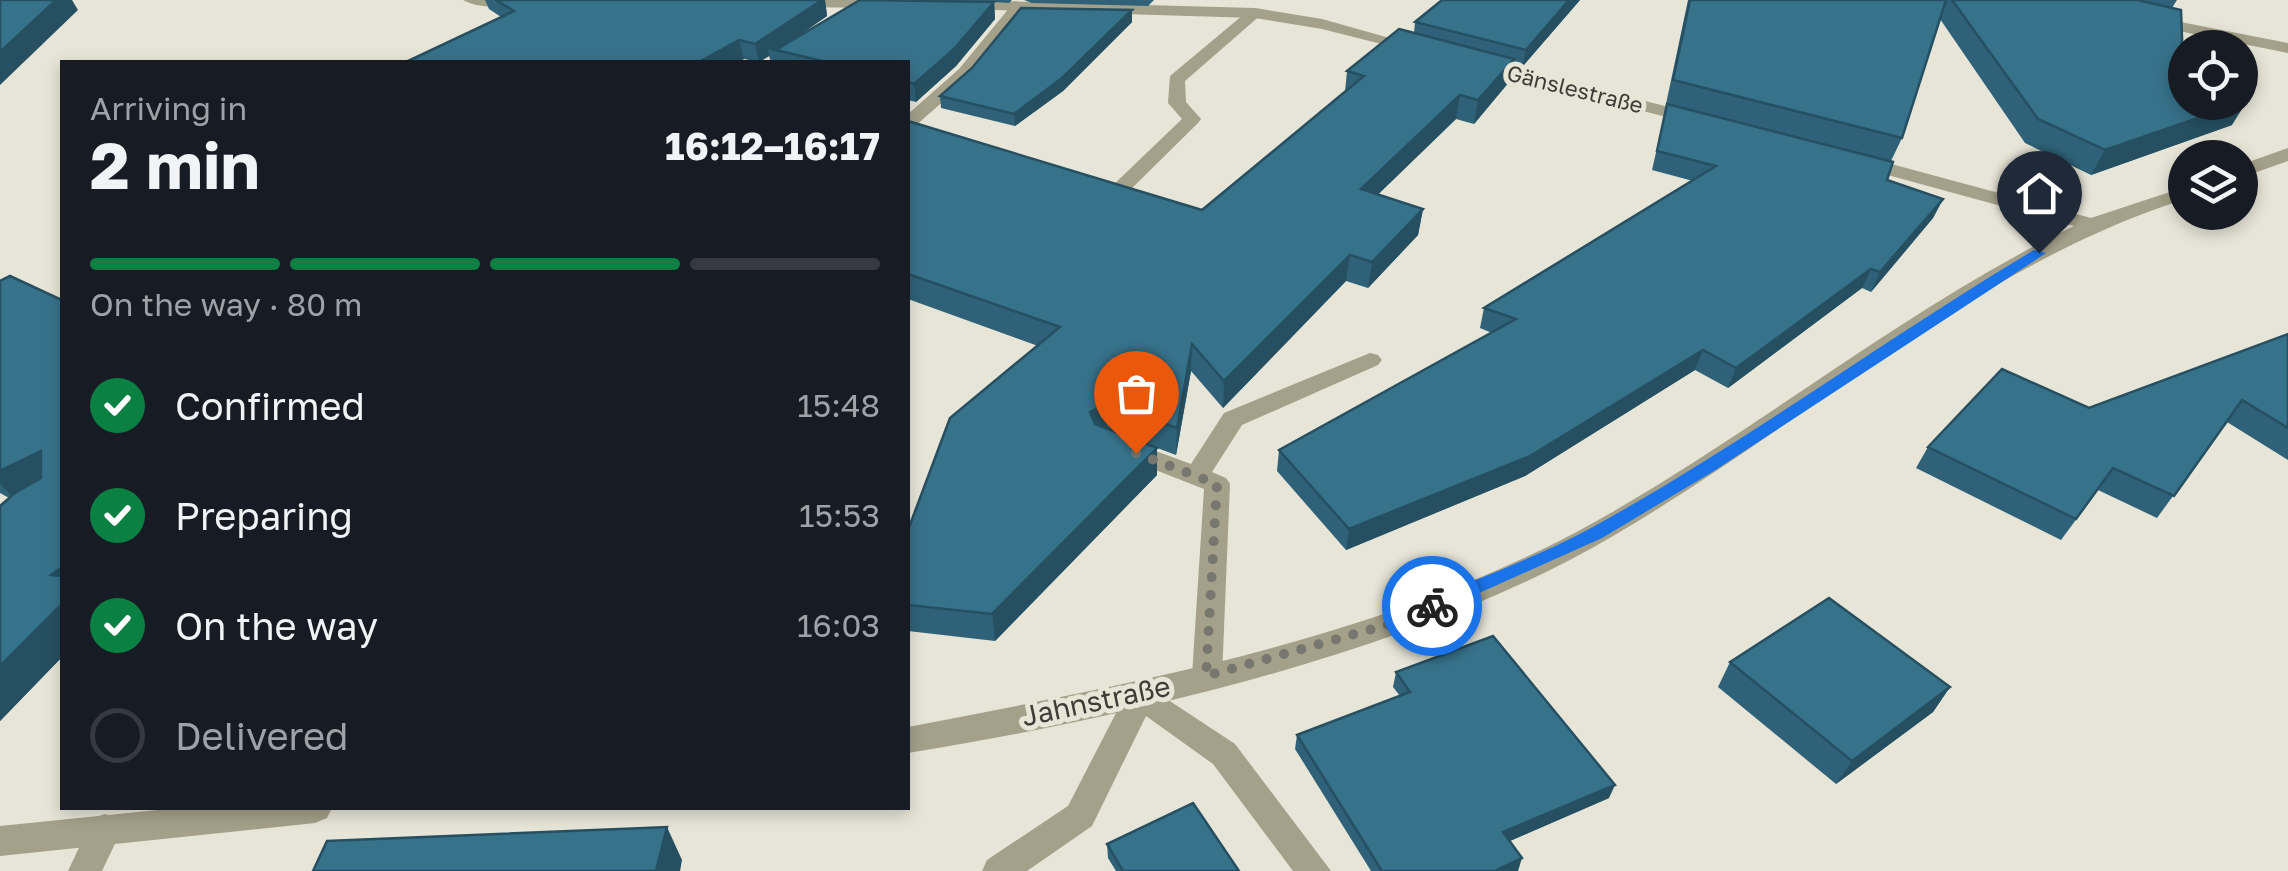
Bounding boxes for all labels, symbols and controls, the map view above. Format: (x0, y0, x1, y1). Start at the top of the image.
map controls (2168, 30, 2258, 230)
button: locate (2168, 30, 2258, 120)
street label: Gänslestraße (1504, 59, 1646, 118)
text: Arriving in (90, 89, 247, 127)
text: 16:12–16:17 (665, 123, 880, 168)
text: 2 min (90, 125, 260, 203)
button: layers (2168, 140, 2258, 230)
pin (1997, 151, 2082, 254)
icon: home (2012, 166, 2067, 221)
text: On the way · 80 m (90, 285, 362, 323)
pin (1094, 351, 1179, 454)
icon: bag (1109, 366, 1164, 421)
icon: check (90, 378, 145, 433)
text: Confirmed (175, 383, 365, 428)
text: 15:48 (797, 386, 880, 424)
icon: check (90, 488, 145, 543)
text: Preparing (175, 493, 353, 538)
text: 15:53 (799, 496, 880, 534)
courier (1382, 556, 1482, 656)
icon: bike (1405, 579, 1460, 634)
icon: check (90, 598, 145, 653)
text: On the way (175, 603, 378, 648)
text: 16:03 (797, 606, 880, 644)
street label: Jahnstraße (1019, 669, 1173, 732)
text: Delivered (175, 713, 348, 758)

